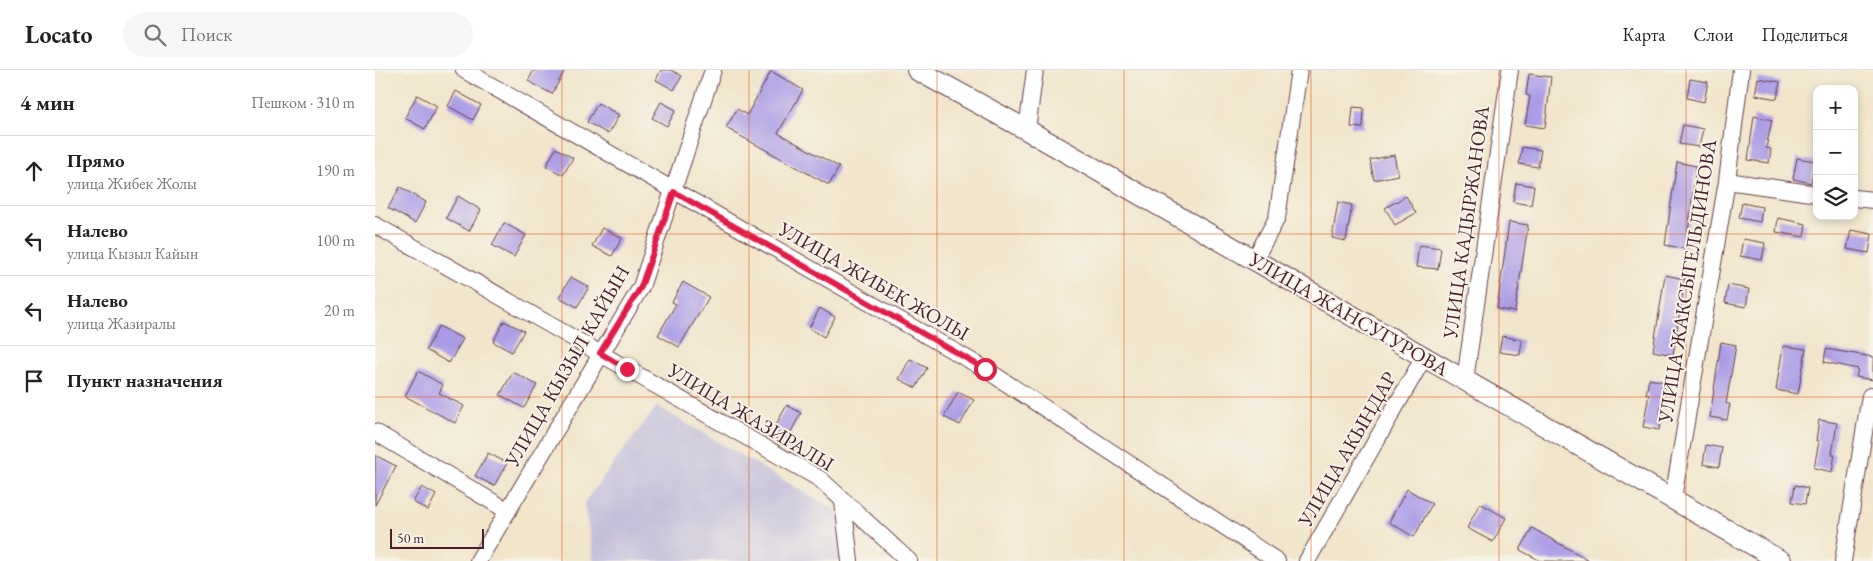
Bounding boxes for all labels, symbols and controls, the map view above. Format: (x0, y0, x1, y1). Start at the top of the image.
search box (123, 12, 473, 57)
text: Locato (25, 19, 93, 50)
icon: search (141, 21, 169, 49)
text: Поиск (181, 22, 232, 47)
text: Карта (1623, 23, 1666, 46)
text: Слои (1694, 23, 1733, 46)
text: Поделиться (1761, 23, 1848, 46)
map controls (1813, 85, 1858, 220)
button: + (1813, 85, 1858, 130)
text: 4 мин (20, 89, 75, 116)
text: Пешком · 310 m (251, 92, 355, 113)
street label: УЛИЦА КАДЫРЖАНОВА (1437, 104, 1495, 341)
button: − (1813, 130, 1858, 175)
street label: УЛИЦА ЖАКСЫГЕЛЬДИНОВА (1652, 137, 1722, 426)
text: Прямо (67, 148, 125, 173)
icon: ahead (20, 157, 48, 185)
text: 190 m (316, 160, 355, 181)
text: улица Жибек Жолы (67, 173, 197, 194)
button: layers (1813, 175, 1858, 220)
street label: УЛИЦА ЖИБЕК ЖОЛЫ (773, 215, 975, 347)
text: Налево (67, 218, 128, 243)
icon: left (20, 227, 48, 255)
text: 100 m (316, 230, 355, 251)
text: улица Кызыл Кайын (67, 243, 198, 264)
street label: УЛИЦА ЖАНСУГУРОВА (1244, 246, 1454, 382)
street label: УЛИЦА КЫЗЫЛ КАЙЫН (498, 261, 635, 472)
text: Налево (67, 288, 128, 313)
icon: left (20, 297, 48, 325)
text: 20 m (324, 300, 355, 321)
text: улица Жазиралы (67, 313, 176, 334)
street label: УЛИЦА ЖАЗИРАЛЫ (662, 357, 839, 477)
route end (616, 358, 639, 381)
route start (974, 358, 997, 381)
icon: arrive (20, 367, 48, 395)
street label: УЛИЦА АКЫНДАР (1292, 367, 1402, 532)
text: Пункт назначения (67, 368, 223, 393)
scale bar (390, 526, 484, 549)
text: 50 m (397, 529, 424, 547)

